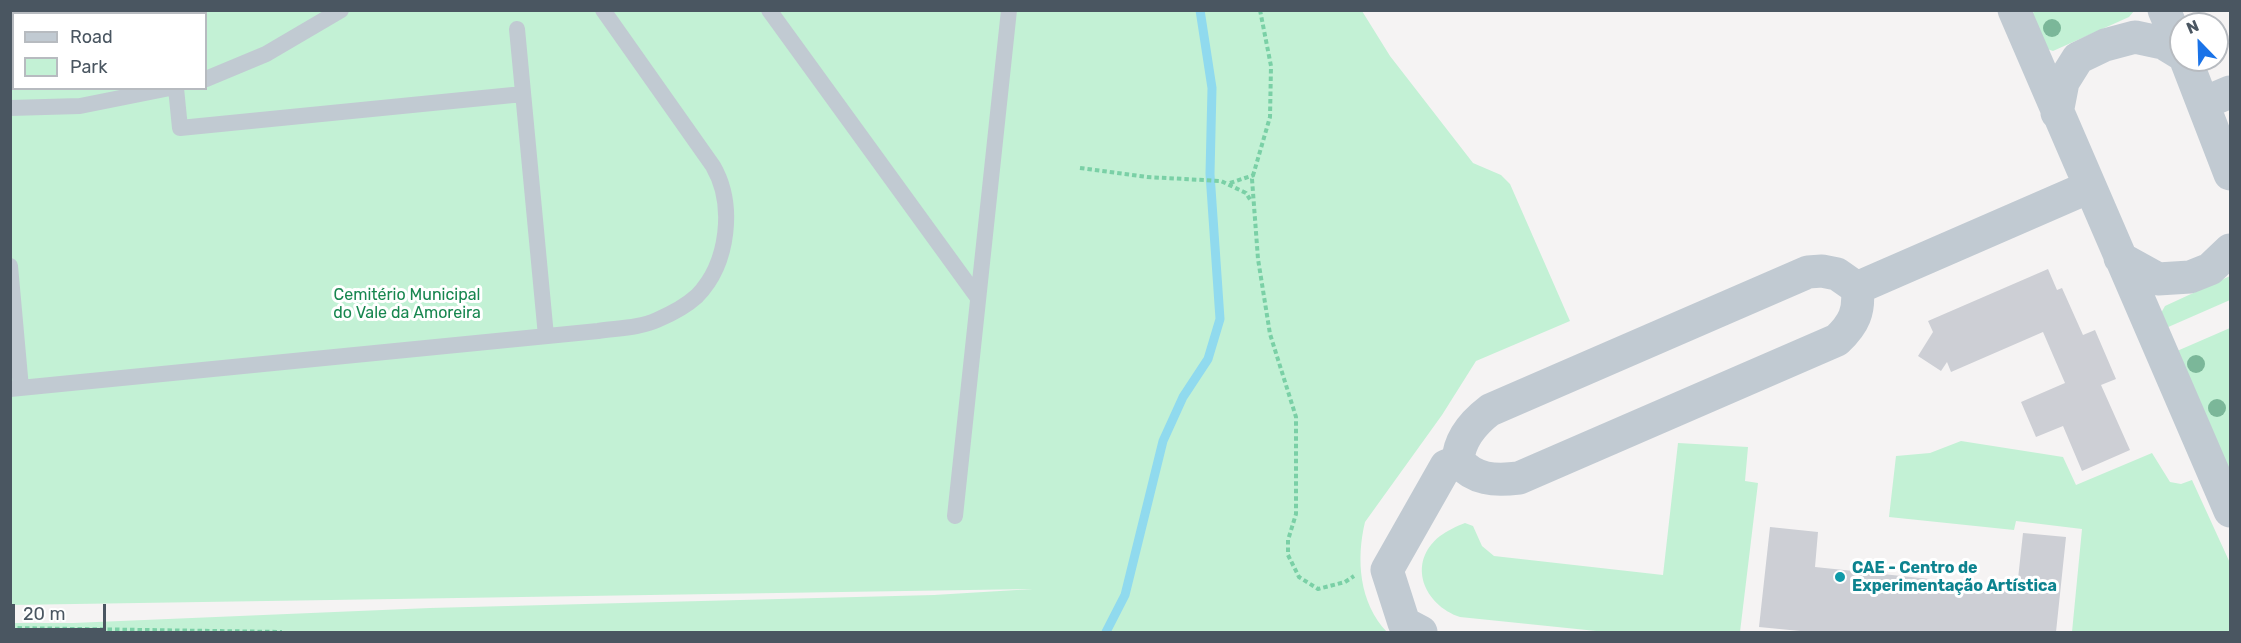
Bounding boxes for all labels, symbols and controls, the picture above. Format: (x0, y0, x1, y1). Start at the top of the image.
legend (12, 12, 207, 90)
north arrow (2169, 12, 2229, 72)
text: N (2184, 16, 2202, 38)
text: Road (70, 26, 113, 48)
text: Park (70, 56, 107, 78)
park label: Cemitério Municipal do Vale da Amoreira (333, 285, 481, 323)
place label: CAE - Centro de Experimentação Artística (1852, 558, 2057, 596)
marker: CAE - Centro de Experimentação Artística (1833, 570, 1847, 584)
scale bar (15, 592, 110, 630)
text: 20 m (23, 603, 65, 625)

